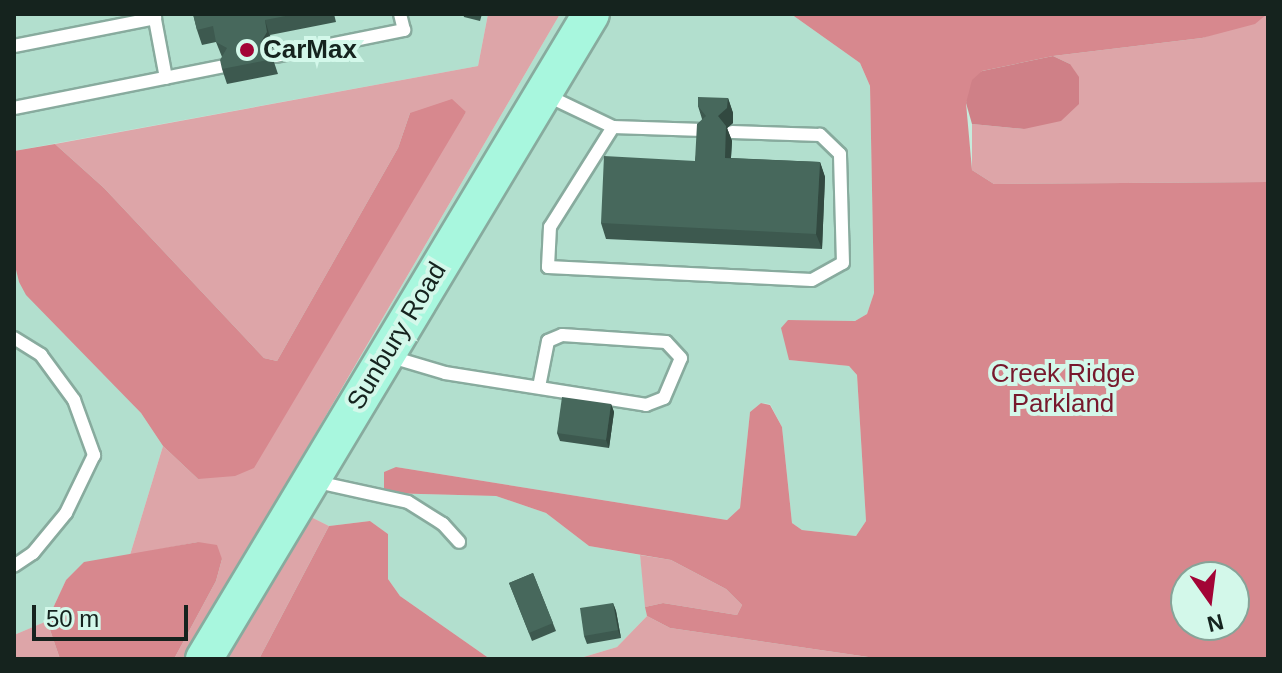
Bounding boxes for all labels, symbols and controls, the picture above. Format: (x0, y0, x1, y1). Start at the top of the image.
place label: CarMax (263, 34, 357, 66)
marker: CarMax (238, 41, 256, 59)
street label: Sunbury Road (341, 257, 453, 415)
park label: Creek Ridge Parkland (991, 358, 1135, 420)
north arrow (1170, 561, 1250, 641)
scale bar (36, 589, 192, 639)
text: 50 m (46, 605, 99, 632)
text: N (1205, 609, 1226, 637)

